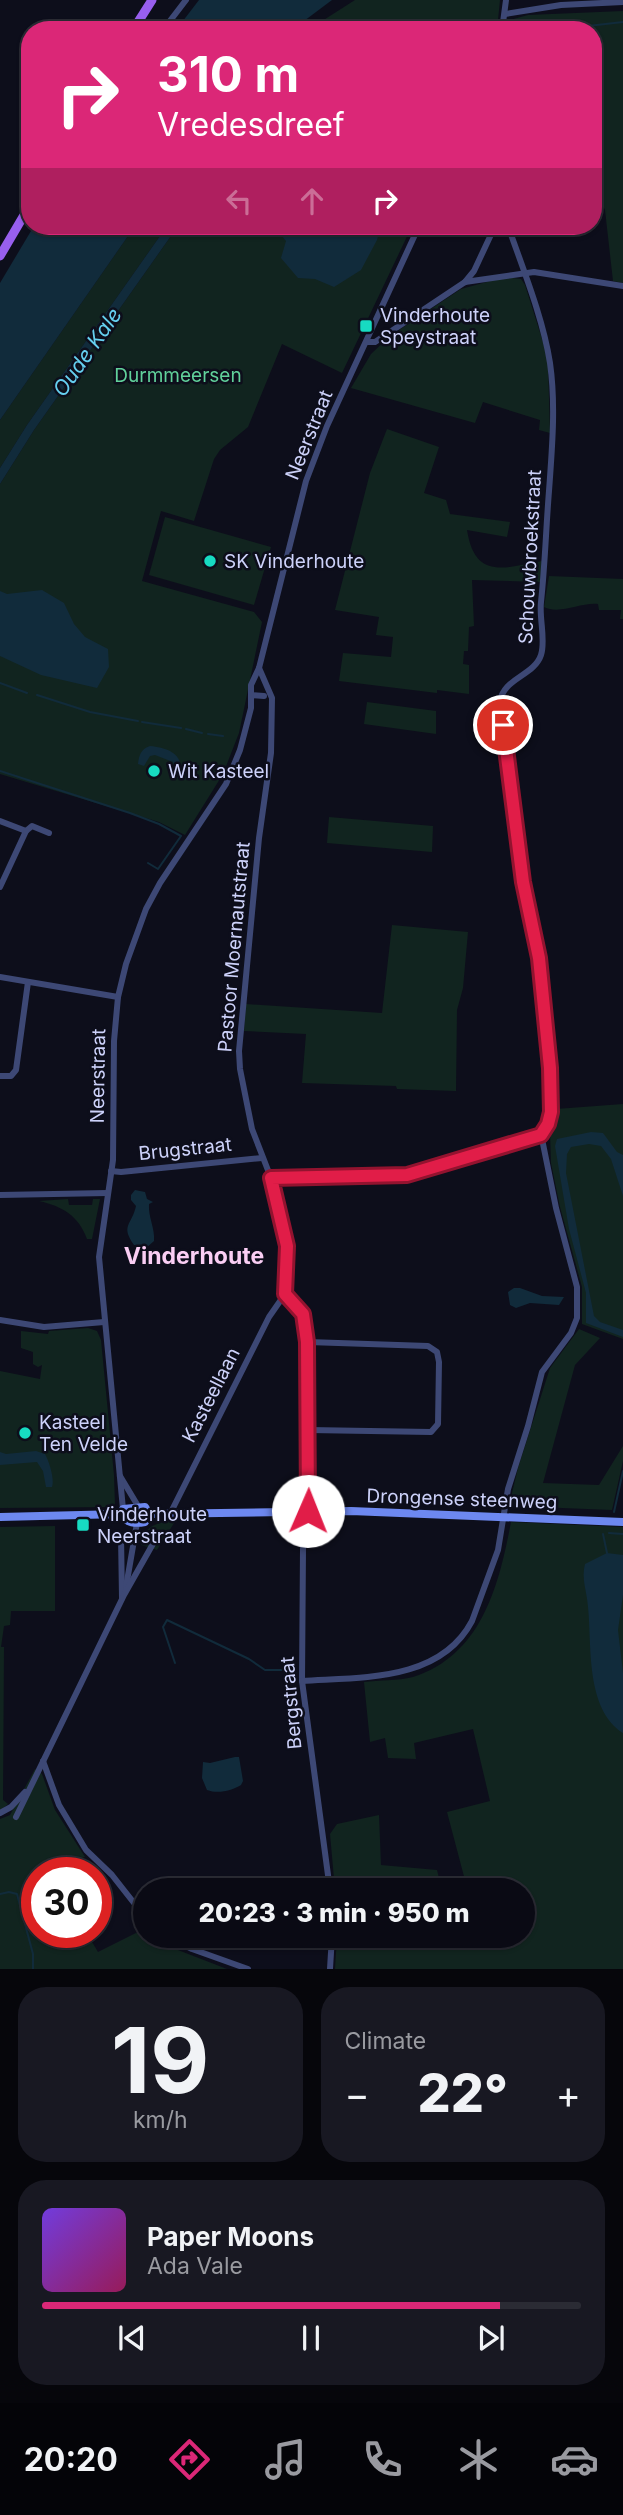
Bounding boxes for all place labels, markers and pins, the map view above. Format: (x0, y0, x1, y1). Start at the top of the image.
place label: Vinderhoute Speystraat (380, 304, 490, 349)
marker: Vinderhoute Speystraat (358, 318, 374, 334)
place label: SK Vinderhoute (224, 550, 364, 573)
marker: SK Vinderhoute (202, 553, 218, 569)
pin (473, 695, 533, 755)
place label: Wit Kasteel (168, 760, 269, 783)
marker: Wit Kasteel (146, 763, 162, 779)
place label: Kasteel Ten Velde (39, 1411, 128, 1456)
marker: Kasteel Ten Velde (17, 1425, 33, 1441)
place label: Vinderhoute Neerstraat (97, 1503, 207, 1548)
marker: Vinderhoute Neerstraat (75, 1517, 91, 1533)

